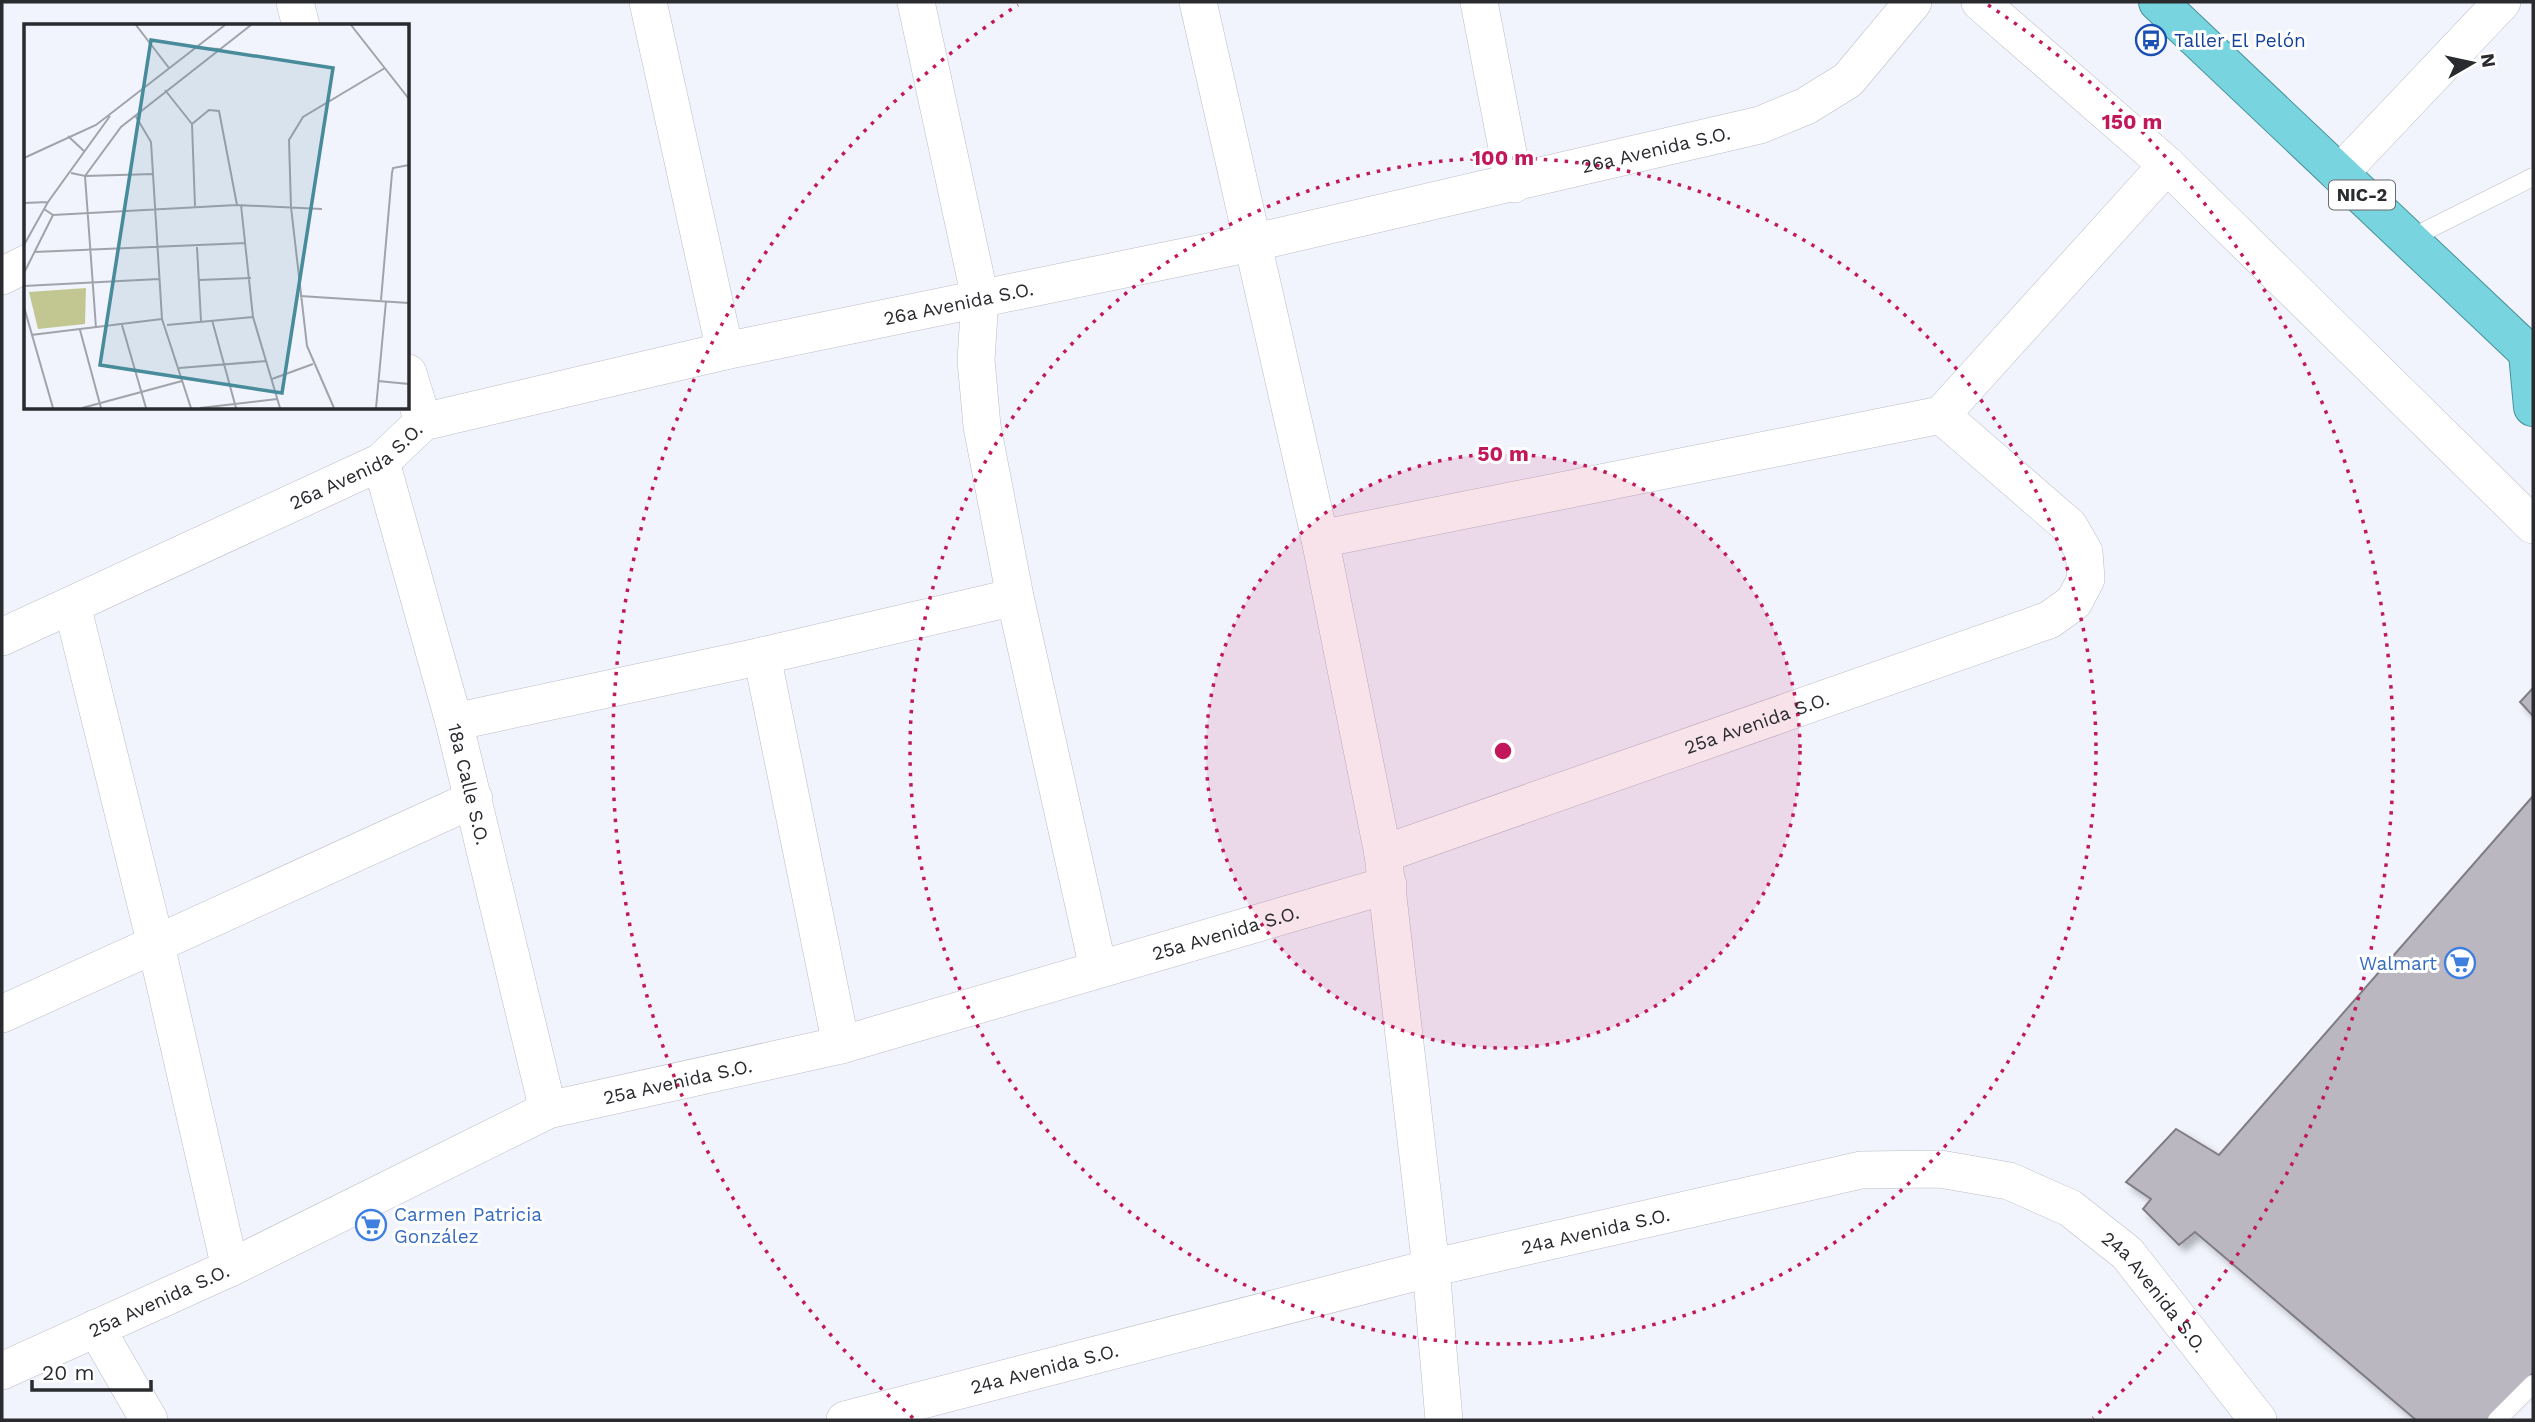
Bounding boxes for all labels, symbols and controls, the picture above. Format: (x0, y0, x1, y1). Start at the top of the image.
bus stop icon: Taller El Pelón (2134, 23, 2168, 57)
inset map (24, 24, 410, 410)
north arrow (2437, 28, 2507, 98)
place label: Taller El Pelón (2174, 29, 2306, 52)
text: N (2476, 52, 2501, 69)
text: 150 m (2102, 109, 2162, 134)
street label: 26a Avenida S.O. (1579, 121, 1733, 178)
text: 100 m (1472, 145, 1534, 170)
road number: NIC-2 (2329, 180, 2395, 210)
street label: 26a Avenida S.O. (882, 277, 1036, 330)
street label: 26a Avenida S.O. (286, 418, 427, 515)
text: 50 m (1477, 441, 1529, 466)
street label: 25a Avenida S.O. (1681, 687, 1832, 759)
street label: 18a Calle S.O. (443, 721, 494, 847)
centre of rings (1491, 739, 1515, 763)
street label: 25a Avenida S.O. (1150, 901, 1302, 965)
supermarket icon: Walmart (2443, 946, 2477, 980)
place label: Walmart (2359, 952, 2437, 975)
street label: 25a Avenida S.O. (601, 1054, 754, 1109)
place label: Carmen Patricia González (394, 1203, 542, 1248)
street label: 24a Avenida S.O. (1519, 1203, 1672, 1259)
supermarket icon: Carmen Patricia González (354, 1208, 388, 1242)
street label: 24a Avenida S.O. (2097, 1227, 2212, 1357)
street label: 25a Avenida S.O. (85, 1259, 233, 1342)
street label: 24a Avenida S.O. (968, 1339, 1121, 1399)
scale bar (32, 1348, 150, 1392)
text: 20 m (42, 1360, 94, 1385)

